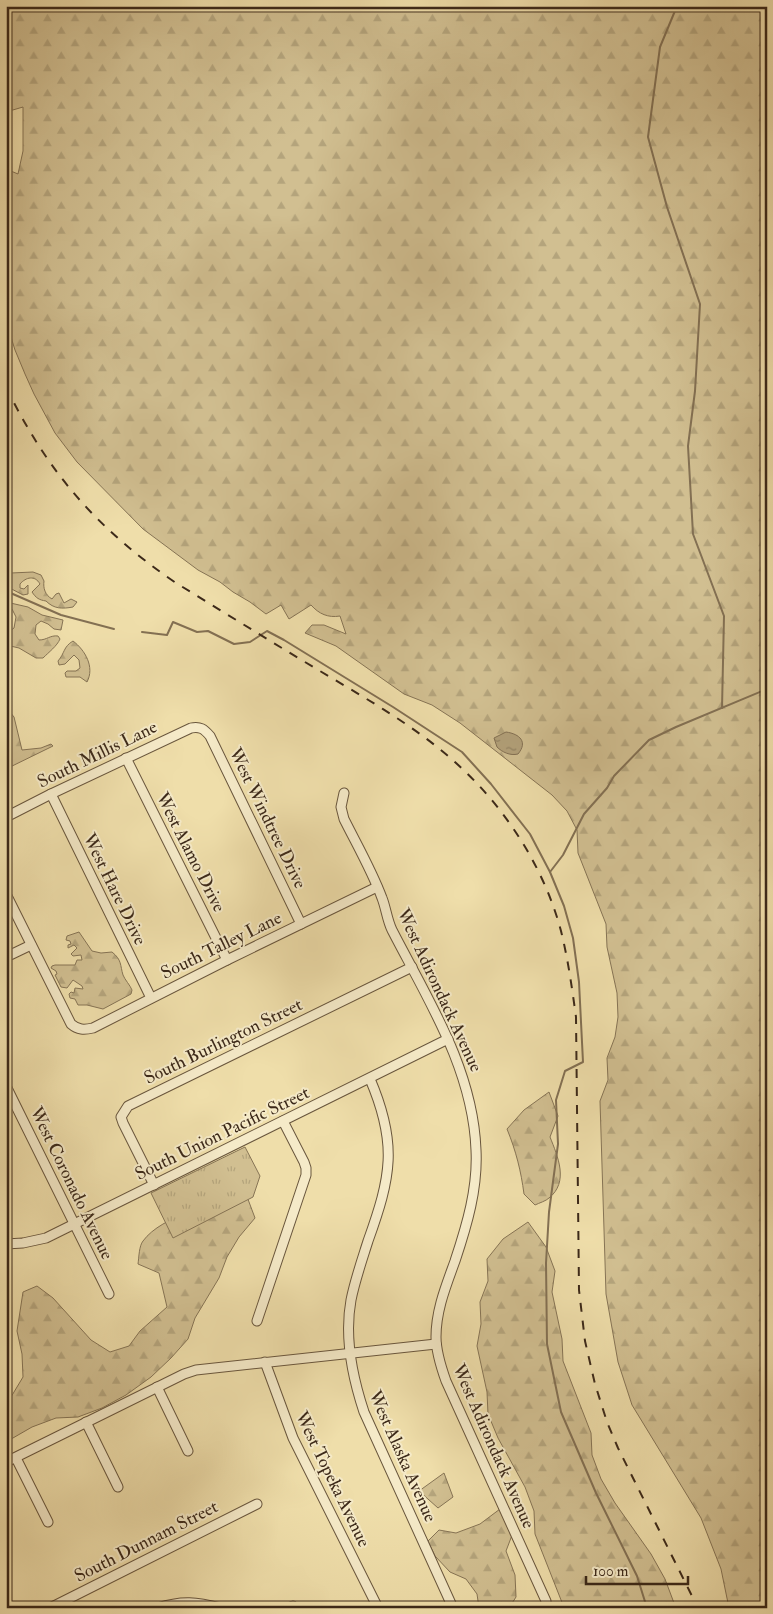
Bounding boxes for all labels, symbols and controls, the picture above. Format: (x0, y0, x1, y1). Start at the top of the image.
street label: South Millis Lane (34, 715, 161, 793)
street label: West Windtree Drive (223, 743, 312, 893)
street label: West Alamo Drive (150, 788, 231, 916)
street label: West Hare Drive (77, 829, 152, 949)
street label: West Adirondack Avenue (391, 904, 488, 1076)
street label: South Talley Lane (157, 906, 286, 985)
street label: South Burlington Street (140, 993, 306, 1090)
street label: South Union Pacific Street (131, 1081, 313, 1186)
street label: West Coronado Avenue (24, 1102, 119, 1264)
street label: West Adirondack Avenue (446, 1359, 540, 1532)
street label: West Alaska Avenue (363, 1386, 442, 1526)
street label: West Topeka Avenue (289, 1407, 376, 1551)
street label: South Dunnam Street (71, 1495, 222, 1588)
scale bar (586, 1554, 688, 1586)
text: 100 m (593, 1562, 629, 1581)

